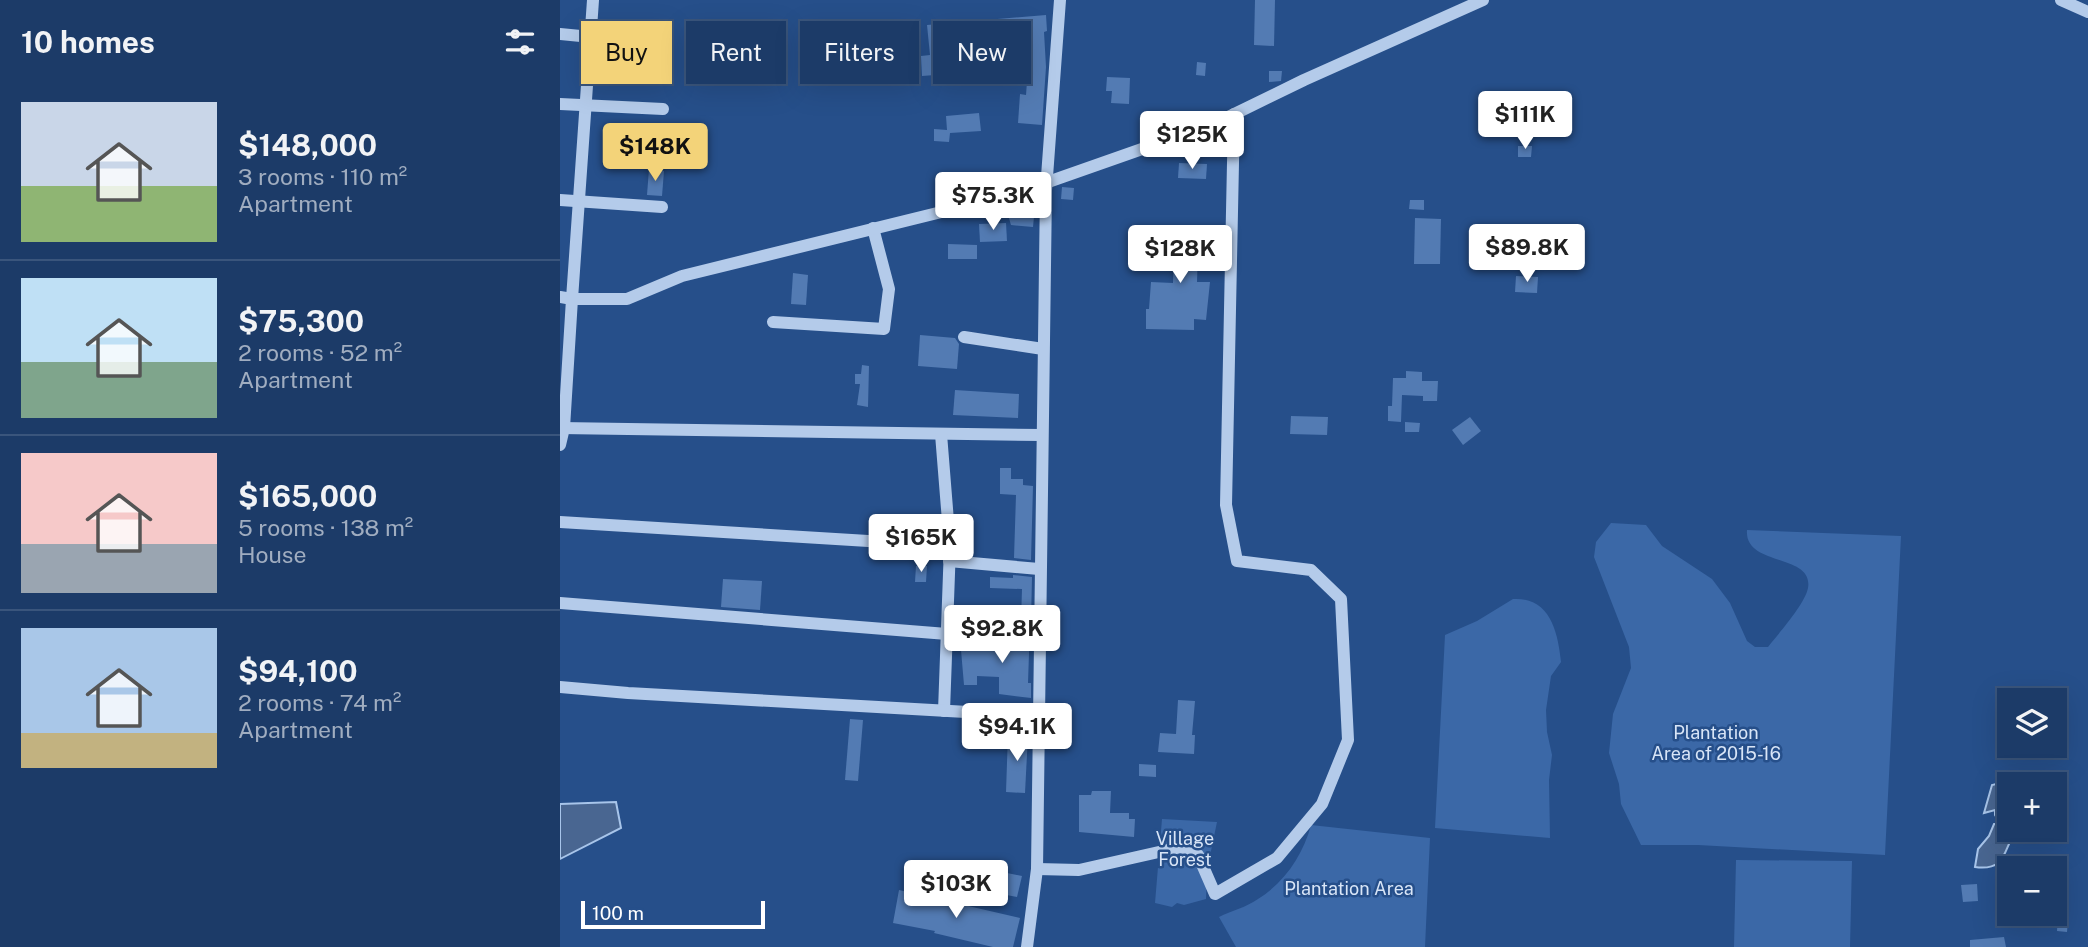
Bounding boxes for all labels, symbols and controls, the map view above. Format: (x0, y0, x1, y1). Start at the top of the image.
chip: Buy (581, 21, 672, 84)
chip: Rent (686, 21, 786, 84)
chip: Filters (800, 21, 919, 84)
chip: New (933, 21, 1031, 84)
icon: filters (501, 23, 539, 61)
text: 10 homes (21, 24, 155, 60)
pin: $111K (1476, 92, 1574, 151)
text: $111K (1494, 100, 1556, 127)
pin: $125K (1143, 111, 1241, 171)
text: $125K (1156, 120, 1228, 147)
pin: $148K (606, 124, 704, 183)
text: $148,000 (238, 127, 377, 163)
icon: home (77, 130, 161, 214)
text: $148K (619, 132, 691, 159)
text: 3 rooms · 110 m² (238, 163, 407, 190)
pin: $75.3K (936, 173, 1050, 232)
text: $75.3K (951, 181, 1035, 208)
text: Apartment (238, 190, 353, 217)
pin: $89.8K (1470, 224, 1584, 284)
pin: $128K (1131, 226, 1229, 285)
text: $89.8K (1485, 233, 1569, 260)
text: $128K (1144, 234, 1216, 261)
text: $75,300 (238, 303, 364, 339)
icon: home (77, 306, 161, 390)
text: 2 rooms · 52 m² (238, 339, 402, 366)
text: Apartment (238, 366, 353, 393)
text: $165,000 (238, 478, 377, 514)
icon: home (77, 481, 161, 565)
text: 5 rooms · 138 m² (238, 514, 413, 541)
pin: $165K (872, 514, 970, 574)
text: $165K (885, 523, 957, 550)
text: House (238, 541, 306, 568)
pin: $92.8K (945, 606, 1059, 665)
text: $92.8K (960, 614, 1044, 641)
text: $94,100 (238, 653, 358, 689)
icon: home (77, 656, 161, 740)
map controls (1997, 688, 2067, 926)
button: layers (1997, 688, 2067, 758)
text: 2 rooms · 74 m² (238, 689, 401, 716)
pin: $94.1K (960, 704, 1074, 763)
text: $94.1K (978, 712, 1056, 739)
text: Apartment (238, 716, 353, 743)
park label: Plantation Area of 2015-16 (1651, 722, 1781, 764)
button: + (1997, 772, 2067, 842)
park label: Village Forest (1156, 828, 1214, 870)
button: − (1997, 856, 2067, 926)
pin: $103K (907, 860, 1005, 920)
text: $103K (920, 869, 992, 896)
park label: Plantation Area (1284, 878, 1414, 899)
scale bar (581, 898, 765, 930)
text: 100 m (592, 902, 644, 924)

